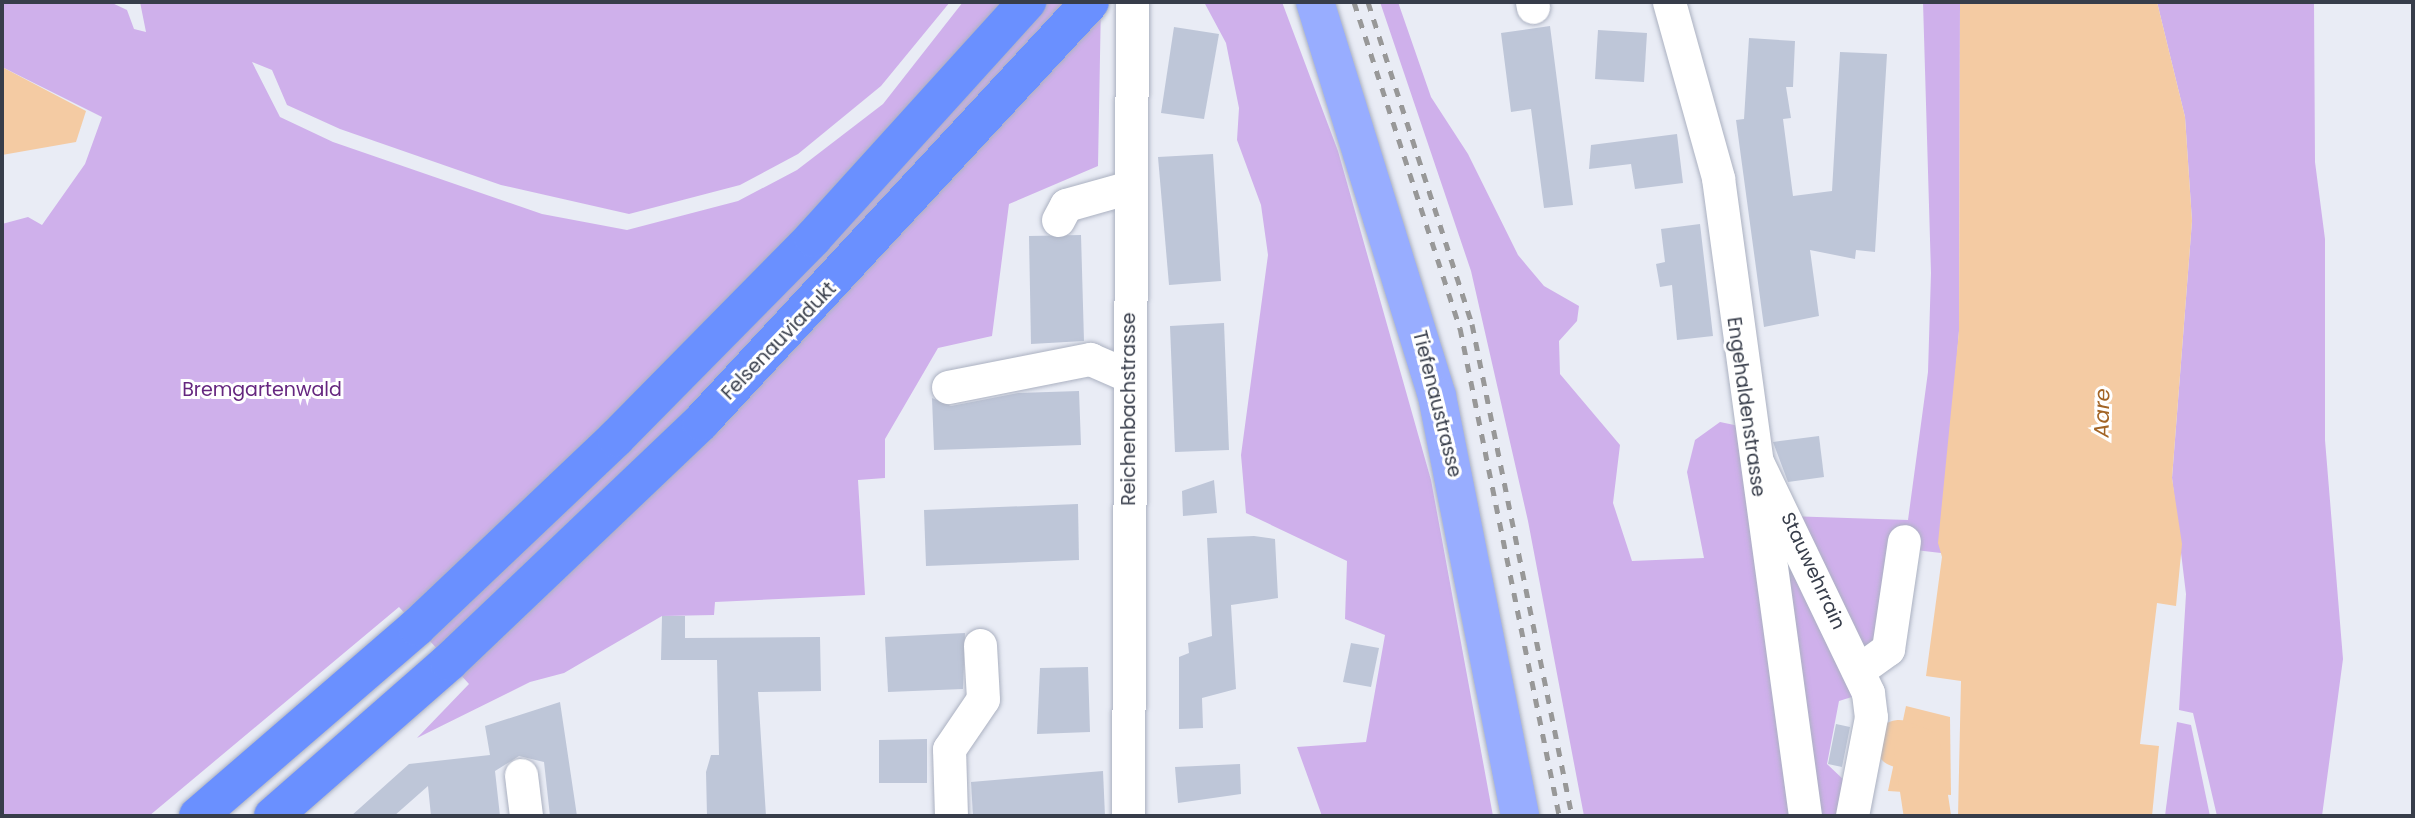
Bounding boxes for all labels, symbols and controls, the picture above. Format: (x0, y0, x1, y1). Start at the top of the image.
street label: Felsenauviadukt (717, 277, 841, 405)
street label: Reichenbachstrasse (1118, 312, 1140, 506)
street label: Engehaldenstrasse (1722, 316, 1770, 498)
street label: Tiefenaustrasse (1408, 328, 1466, 480)
park label: Bremgartenwald (182, 379, 342, 401)
water label: Aare (2089, 388, 2115, 438)
street label: Stauwehrrain (1776, 509, 1850, 633)

